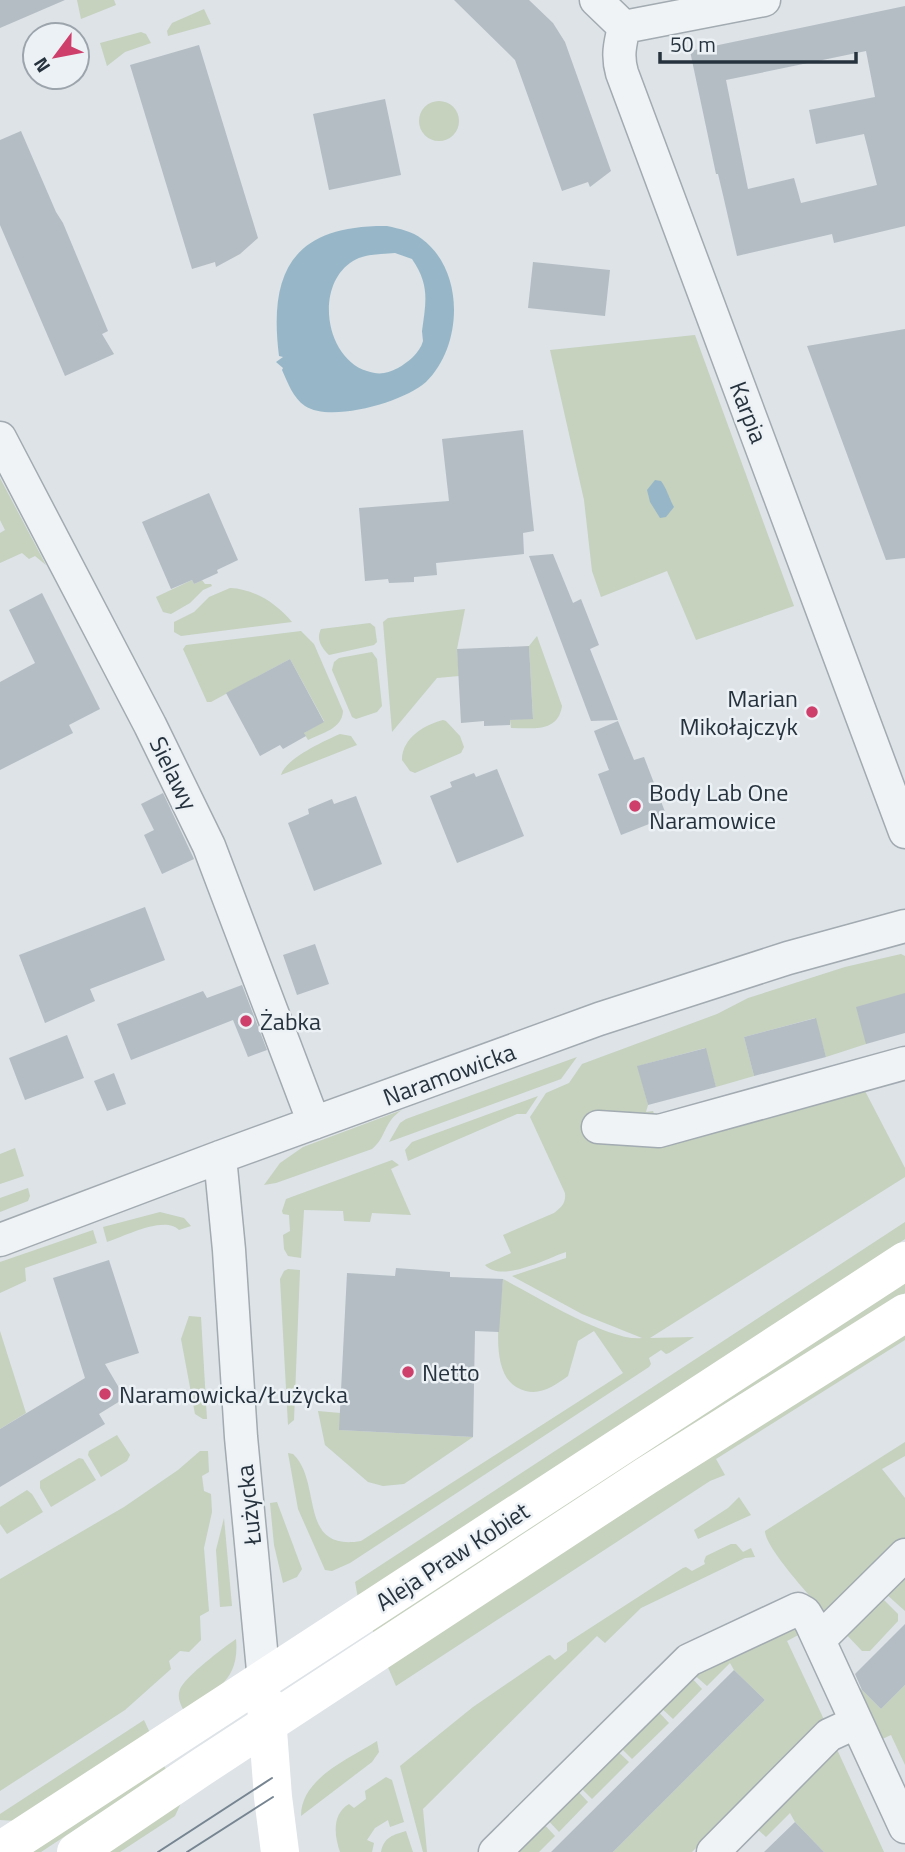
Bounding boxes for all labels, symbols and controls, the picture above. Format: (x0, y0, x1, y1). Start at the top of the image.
north arrow (21, 21, 91, 91)
scale bar (660, 21, 856, 65)
text: 50 m (670, 28, 716, 60)
text: N (25, 52, 57, 79)
street label: Karpia (721, 376, 777, 448)
place label: Marian Mikołajczyk (680, 680, 798, 744)
marker: Marian Mikołajczyk (804, 704, 820, 720)
street label: Sielawy (141, 730, 207, 816)
place label: Body Lab One Naramowice (649, 774, 788, 838)
marker: Body Lab One Naramowice (627, 798, 643, 814)
place label: Żabka (260, 1003, 321, 1039)
marker: Żabka (238, 1013, 254, 1029)
street label: Naramowicka (378, 1033, 520, 1115)
place label: Netto (422, 1354, 480, 1390)
marker: Netto (400, 1364, 416, 1380)
place label: Naramowicka/Łużycka (119, 1376, 348, 1412)
marker: Naramowicka/Łużycka (97, 1386, 113, 1402)
street label: Łużycka (226, 1463, 270, 1548)
street label: Aleja Praw Kobiet (368, 1492, 536, 1619)

